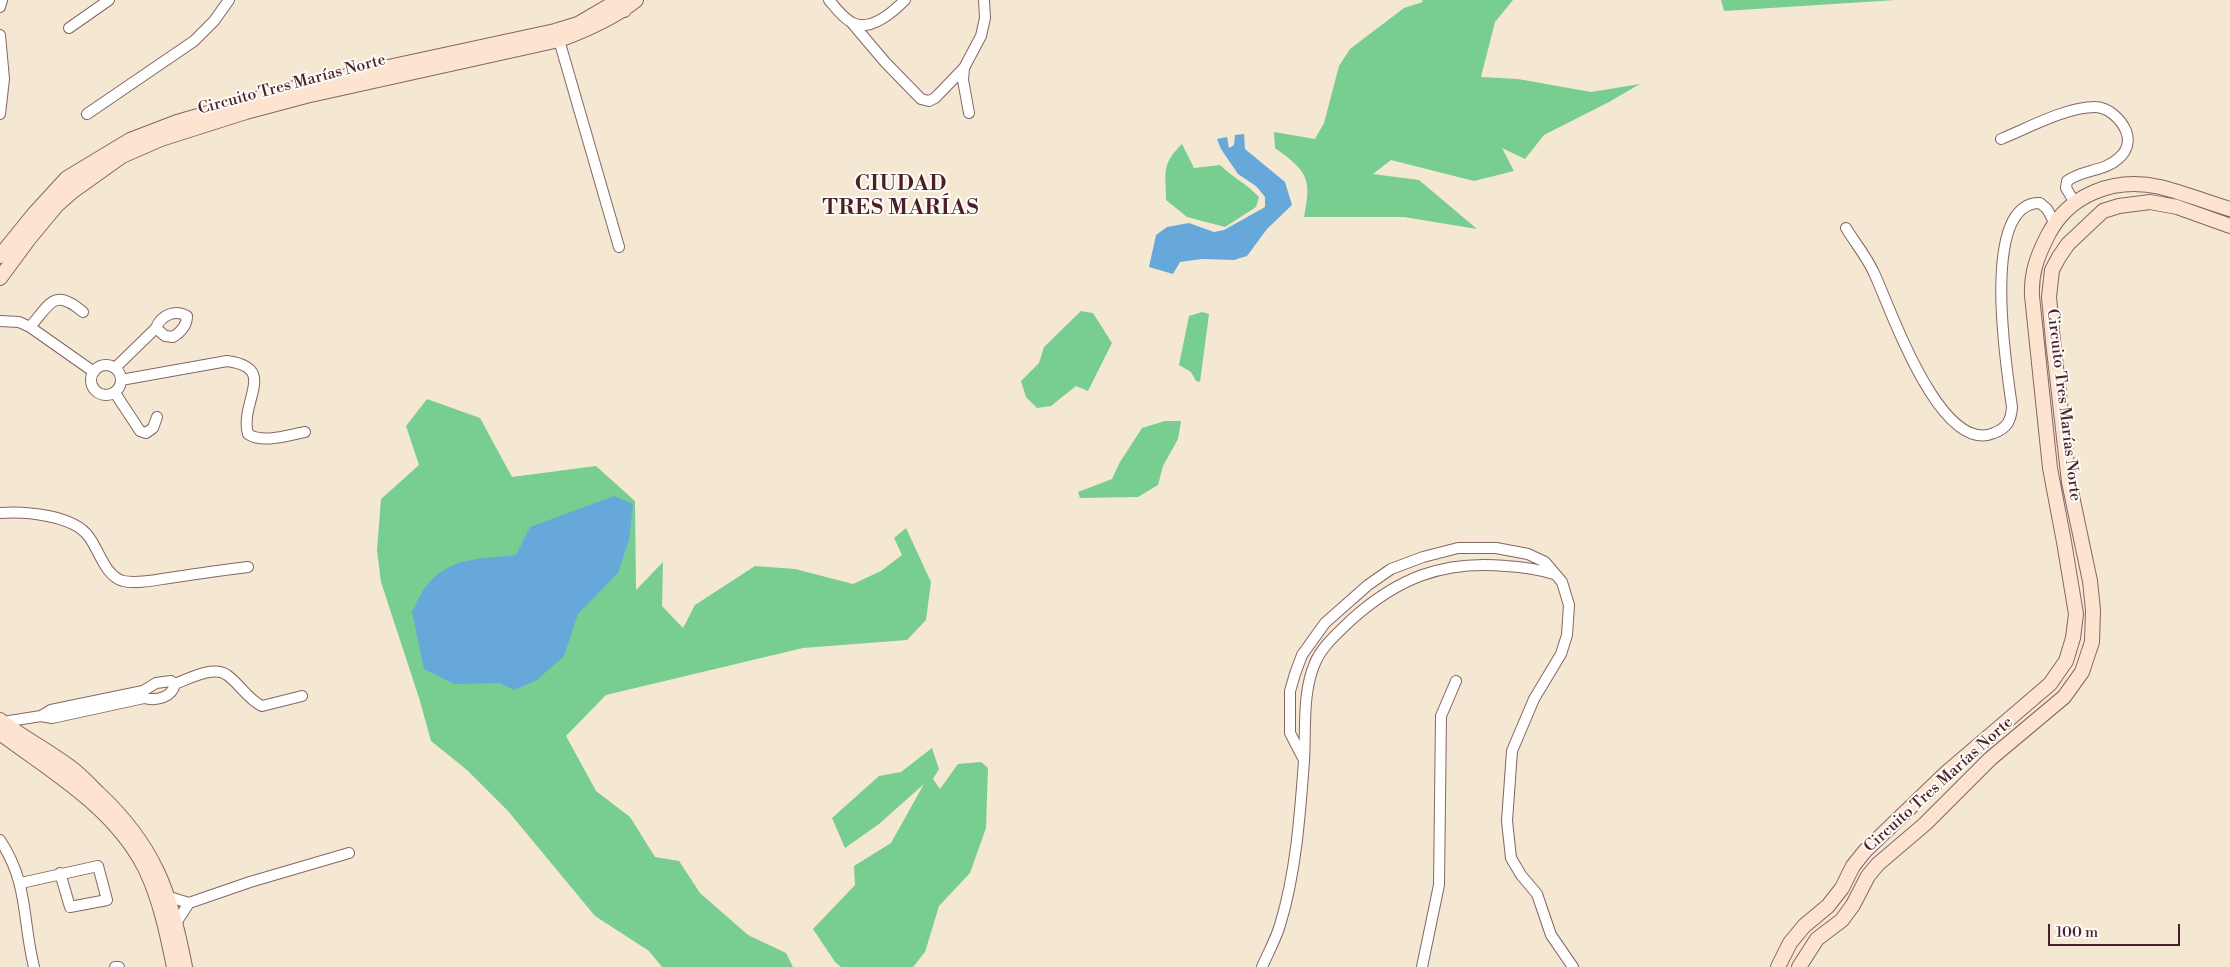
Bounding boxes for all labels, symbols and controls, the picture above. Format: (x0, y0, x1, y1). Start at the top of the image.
street label: Circuito Tres Marías Norte (196, 51, 388, 119)
district label: CIUDAD TRES MARÍAS (821, 172, 981, 222)
street label: Circuito Tres Marías Norte (2042, 308, 2084, 502)
street label: Circuito Tres Marías Norte (1861, 713, 2017, 857)
scale bar (2050, 914, 2182, 946)
text: 100 m (2056, 923, 2098, 942)

